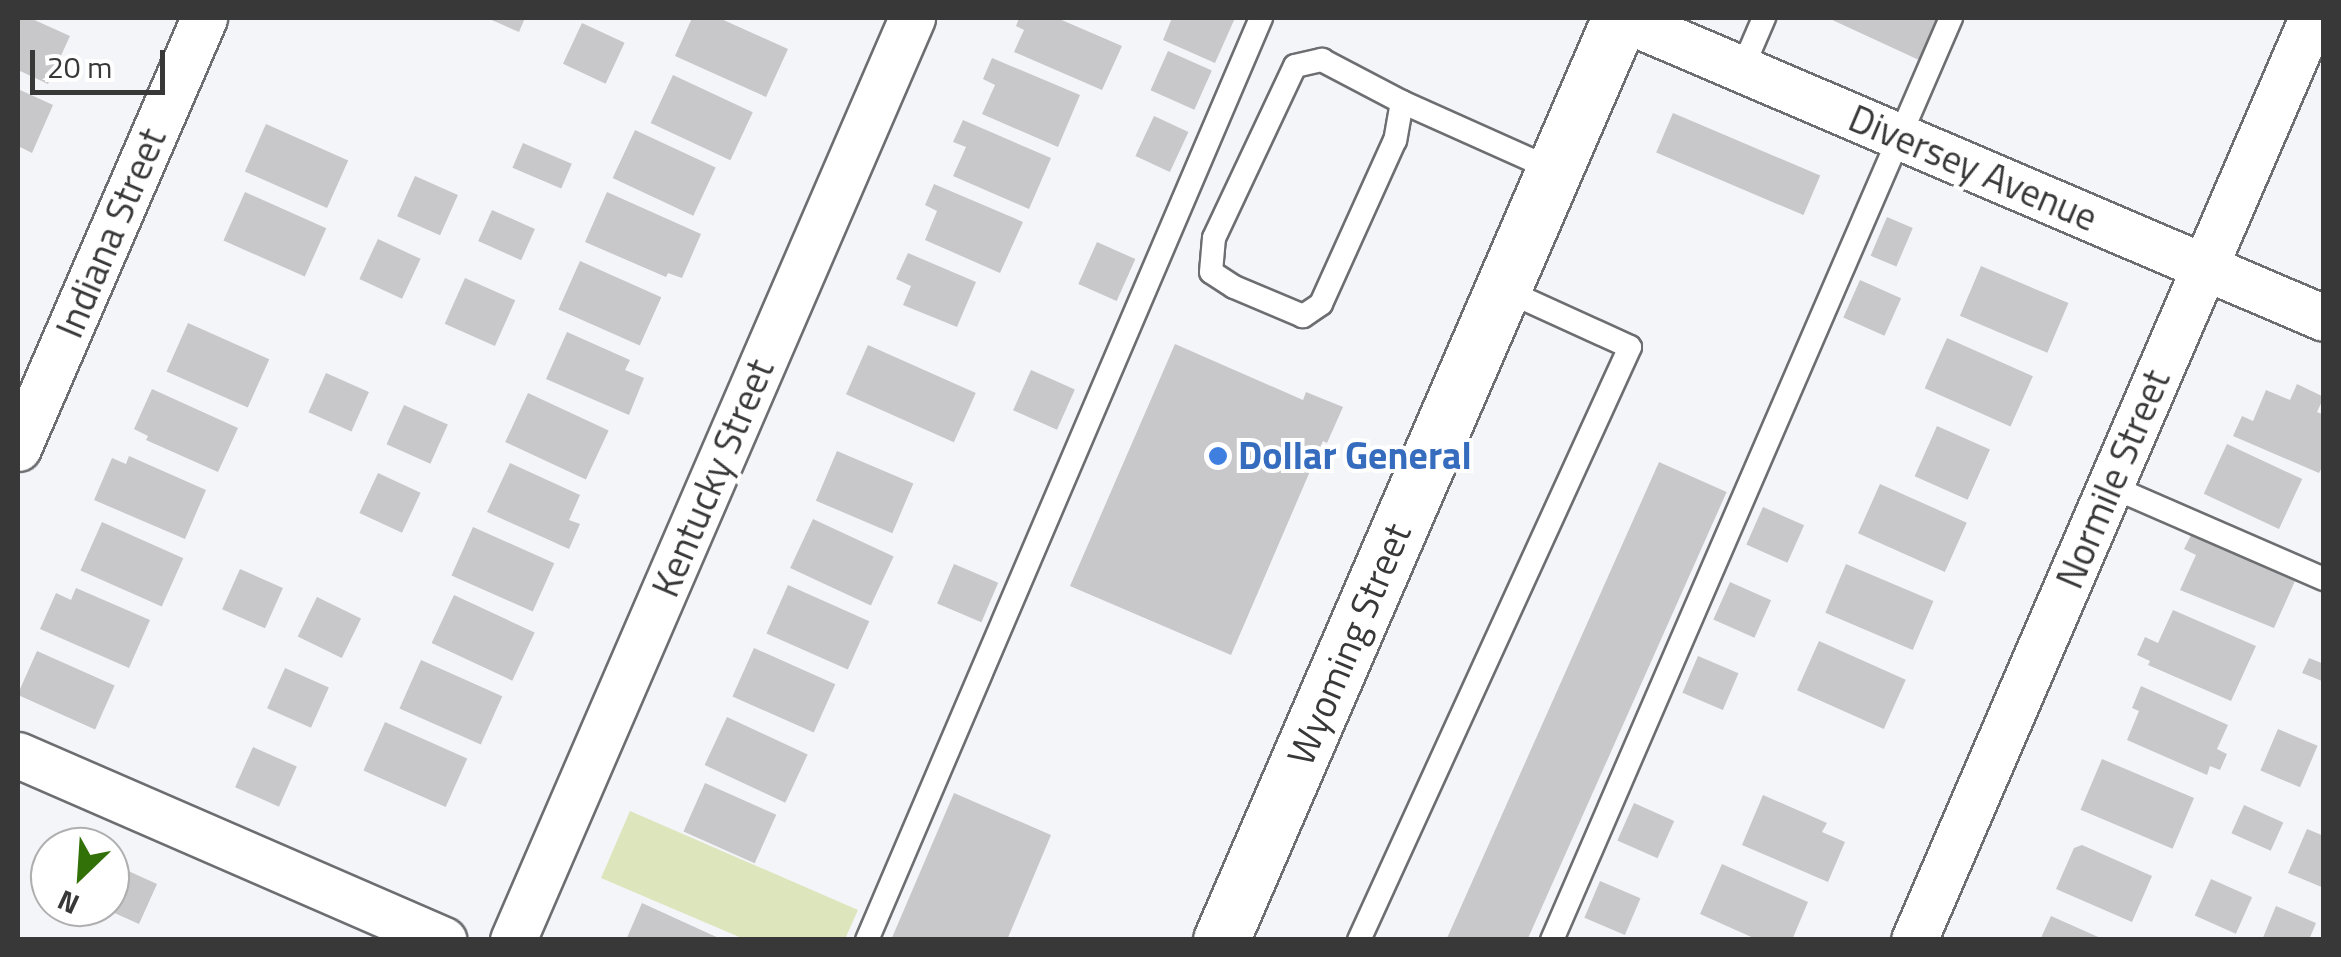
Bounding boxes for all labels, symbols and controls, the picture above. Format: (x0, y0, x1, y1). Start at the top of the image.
scale bar (35, 30, 170, 92)
text: 20 m (47, 44, 112, 90)
street label: Diversey Avenue (1842, 95, 2104, 241)
street label: Indiana Street (46, 121, 176, 345)
street label: Kentucky Street (642, 352, 784, 604)
street label: Normile Street (2046, 363, 2180, 595)
place label: Dollar General (1238, 433, 1472, 479)
marker: Dollar General (1207, 445, 1229, 467)
street label: Wyoming Street (1278, 516, 1420, 772)
north arrow (30, 827, 130, 927)
text: N (50, 879, 86, 926)

